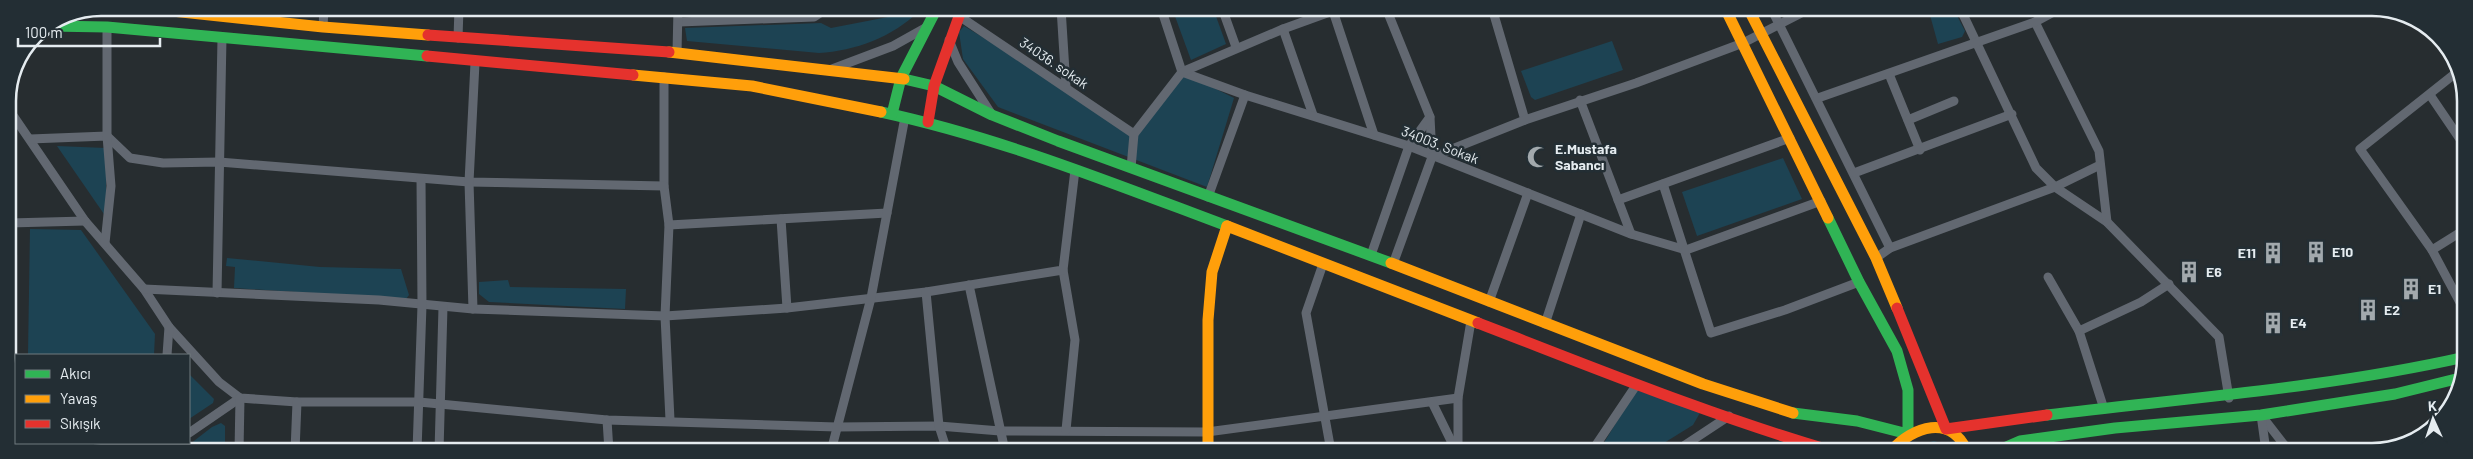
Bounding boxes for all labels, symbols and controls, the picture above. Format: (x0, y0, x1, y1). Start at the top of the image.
scale bar (18, 15, 160, 47)
text: 100 m (25, 23, 63, 41)
street label: 34036. sokak (1017, 33, 1092, 92)
street label: 34003. Sokak (1399, 122, 1481, 167)
place label: E.Mustafa Sabancı (1555, 140, 1617, 173)
mosque icon: E.Mustafa Sabancı (1525, 144, 1551, 170)
building icon: E10 (2303, 239, 2329, 265)
building icon: E11 (2260, 240, 2286, 266)
place label: E10 (2332, 243, 2353, 260)
place label: E11 (2238, 244, 2256, 261)
building icon: E6 (2176, 259, 2202, 285)
place label: E6 (2206, 263, 2222, 280)
building icon: E1 (2398, 276, 2424, 302)
place label: E1 (2428, 280, 2441, 297)
building icon: E2 (2355, 297, 2381, 323)
place label: E2 (2384, 301, 2400, 318)
building icon: E4 (2260, 310, 2286, 336)
place label: E4 (2290, 314, 2307, 331)
legend (15, 354, 190, 444)
text: Akıcı (60, 364, 91, 382)
text: Yavaş (60, 389, 97, 407)
north arrow (2408, 394, 2458, 444)
text: K (2427, 397, 2437, 414)
text: Sıkışık (60, 414, 101, 432)

